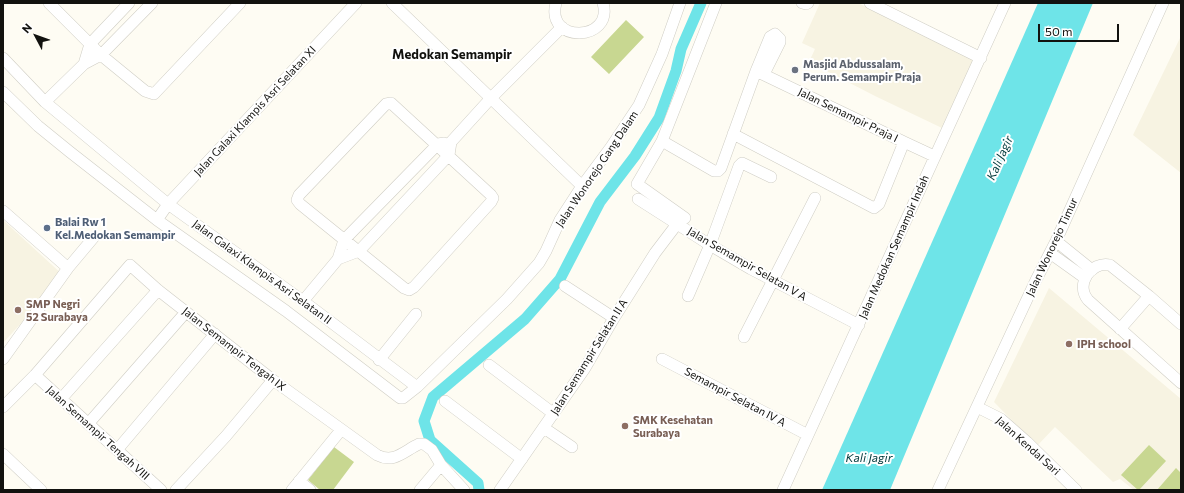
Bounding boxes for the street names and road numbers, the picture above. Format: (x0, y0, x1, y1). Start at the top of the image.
street label: Jalan Galaxi Klampis Asri Selatan XI (191, 43, 319, 179)
street label: Jalan Semampir Praja I (796, 85, 900, 145)
street label: Jalan Wonorejo Gang Dalam (553, 108, 641, 230)
street label: Jalan Medokan Semampir Indah (856, 173, 932, 321)
street label: Jalan Wonorejo Timur (1023, 196, 1081, 298)
street label: Jalan Galaxi Klampis Asri Selatan II (190, 217, 334, 327)
street label: Jalan Semampir Selatan V A (685, 224, 809, 304)
street label: Jalan Semampir Selatan II A (548, 297, 630, 417)
street label: Jalan Semampir Tengah IX (180, 304, 288, 394)
street label: Semampir Selatan IV A (682, 365, 788, 429)
street label: Jalan Semampir Tengah VIII (44, 383, 152, 483)
street label: Jalan Kendal Sari (993, 414, 1063, 478)

